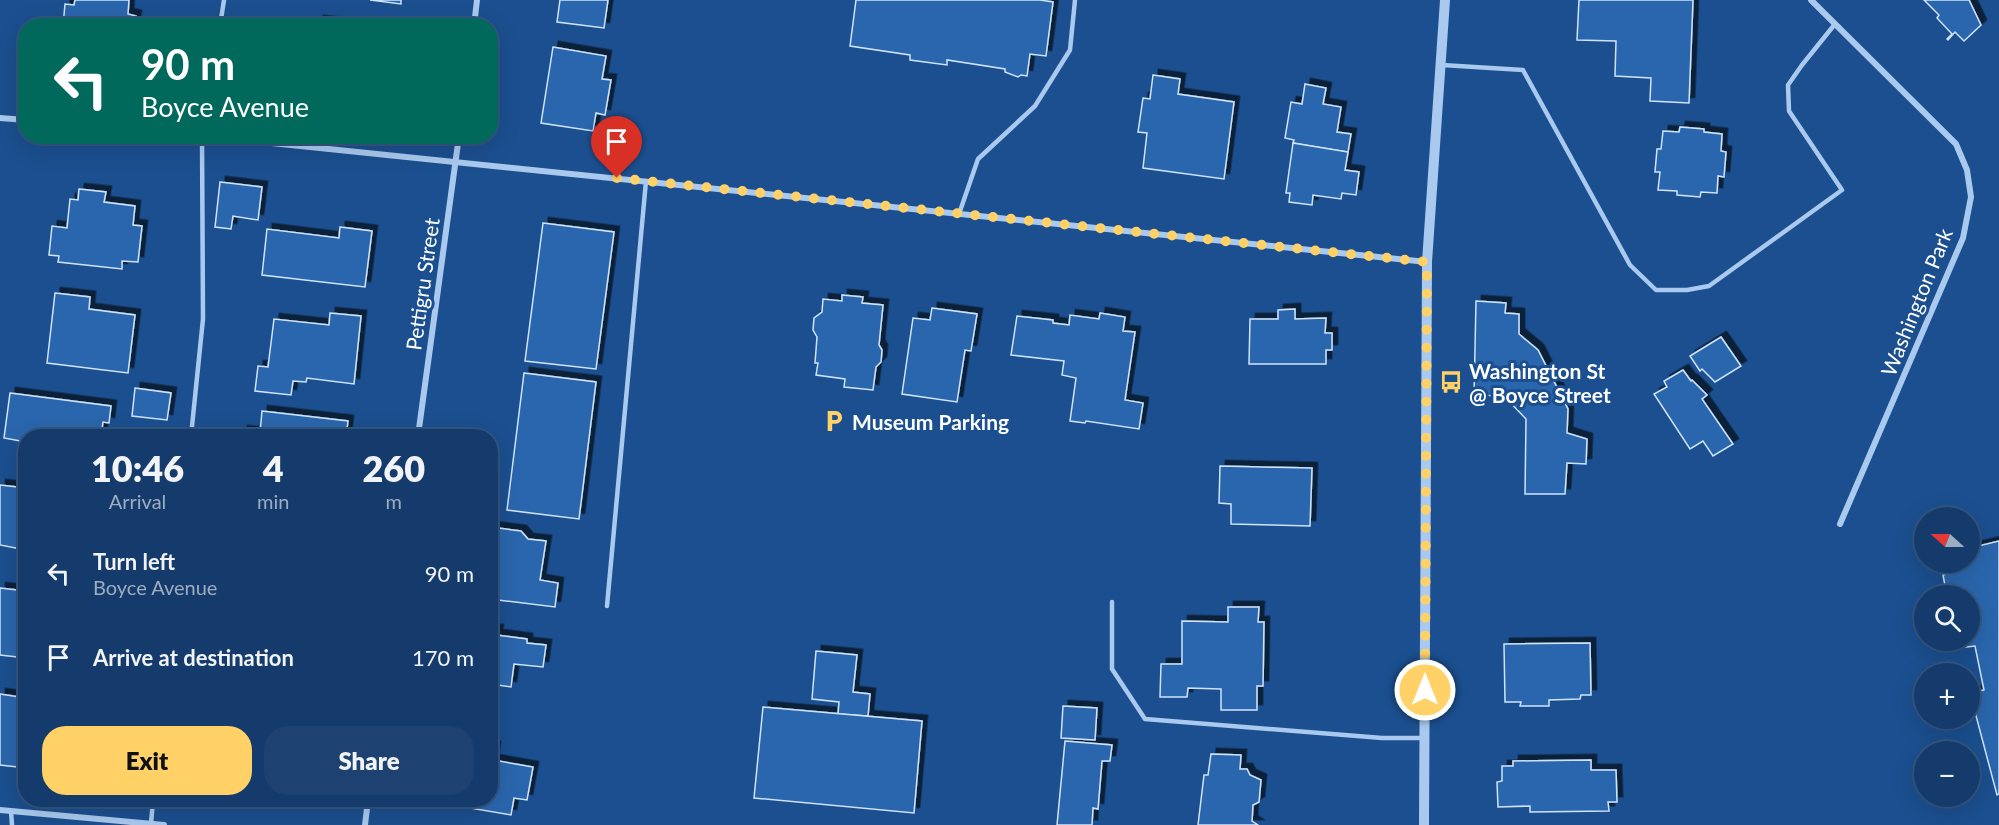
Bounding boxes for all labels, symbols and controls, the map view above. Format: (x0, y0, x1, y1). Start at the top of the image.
text: 90 m (141, 39, 235, 89)
icon: left (42, 42, 120, 120)
text: Boyce Avenue (141, 90, 309, 123)
pin (591, 116, 642, 178)
icon: arrive (600, 125, 633, 158)
street label: Pettigru Street (400, 216, 444, 352)
street label: Washington Park (1875, 224, 1957, 379)
place label: Washington St @ Boyce Street (1469, 358, 1611, 407)
bus stop icon: Washington St @ Boyce Street (1438, 369, 1464, 395)
parking icon: Museum Parking (821, 408, 847, 434)
place label: Museum Parking (852, 409, 1009, 434)
text: 10:46 (91, 446, 184, 490)
text: 4 (263, 446, 284, 490)
text: 260 (362, 446, 425, 490)
text: Arrival (109, 489, 166, 513)
text: min (257, 489, 289, 513)
text: m (385, 489, 402, 513)
north arrow (1914, 507, 1980, 573)
map controls (1914, 507, 1980, 807)
text: Turn left (93, 548, 175, 575)
icon: left (42, 557, 75, 590)
text: 90 m (425, 560, 474, 587)
text: Boyce Avenue (93, 575, 217, 599)
button: search (1914, 585, 1980, 651)
icon: arrive (42, 641, 75, 674)
text: Arrive at destination (93, 644, 294, 671)
text: 170 m (412, 644, 474, 671)
position arrow (1393, 658, 1457, 722)
button: + (1914, 663, 1980, 729)
button: Exit (42, 726, 252, 795)
button: Share (264, 726, 474, 795)
button: − (1914, 741, 1980, 807)

